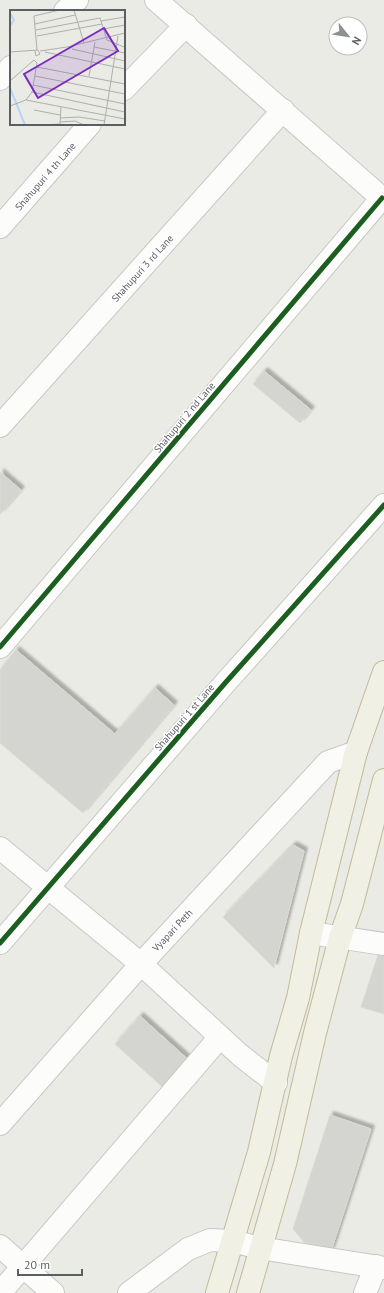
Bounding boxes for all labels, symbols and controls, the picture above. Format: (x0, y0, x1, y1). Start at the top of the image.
inset map (10, 10, 125, 125)
north arrow (328, 16, 368, 56)
text: N (349, 34, 365, 48)
street label: Shahupuri 4 th Lane (12, 140, 79, 213)
street label: Shahupuri 3 rd Lane (109, 232, 176, 305)
street label: Shahupuri 2 nd Lane (151, 379, 218, 455)
street label: Shahupuri 1 st Lane (152, 681, 217, 754)
street label: Vyapari Peth (149, 906, 195, 955)
scale bar (18, 1251, 82, 1277)
text: 20 m (24, 1257, 50, 1272)

